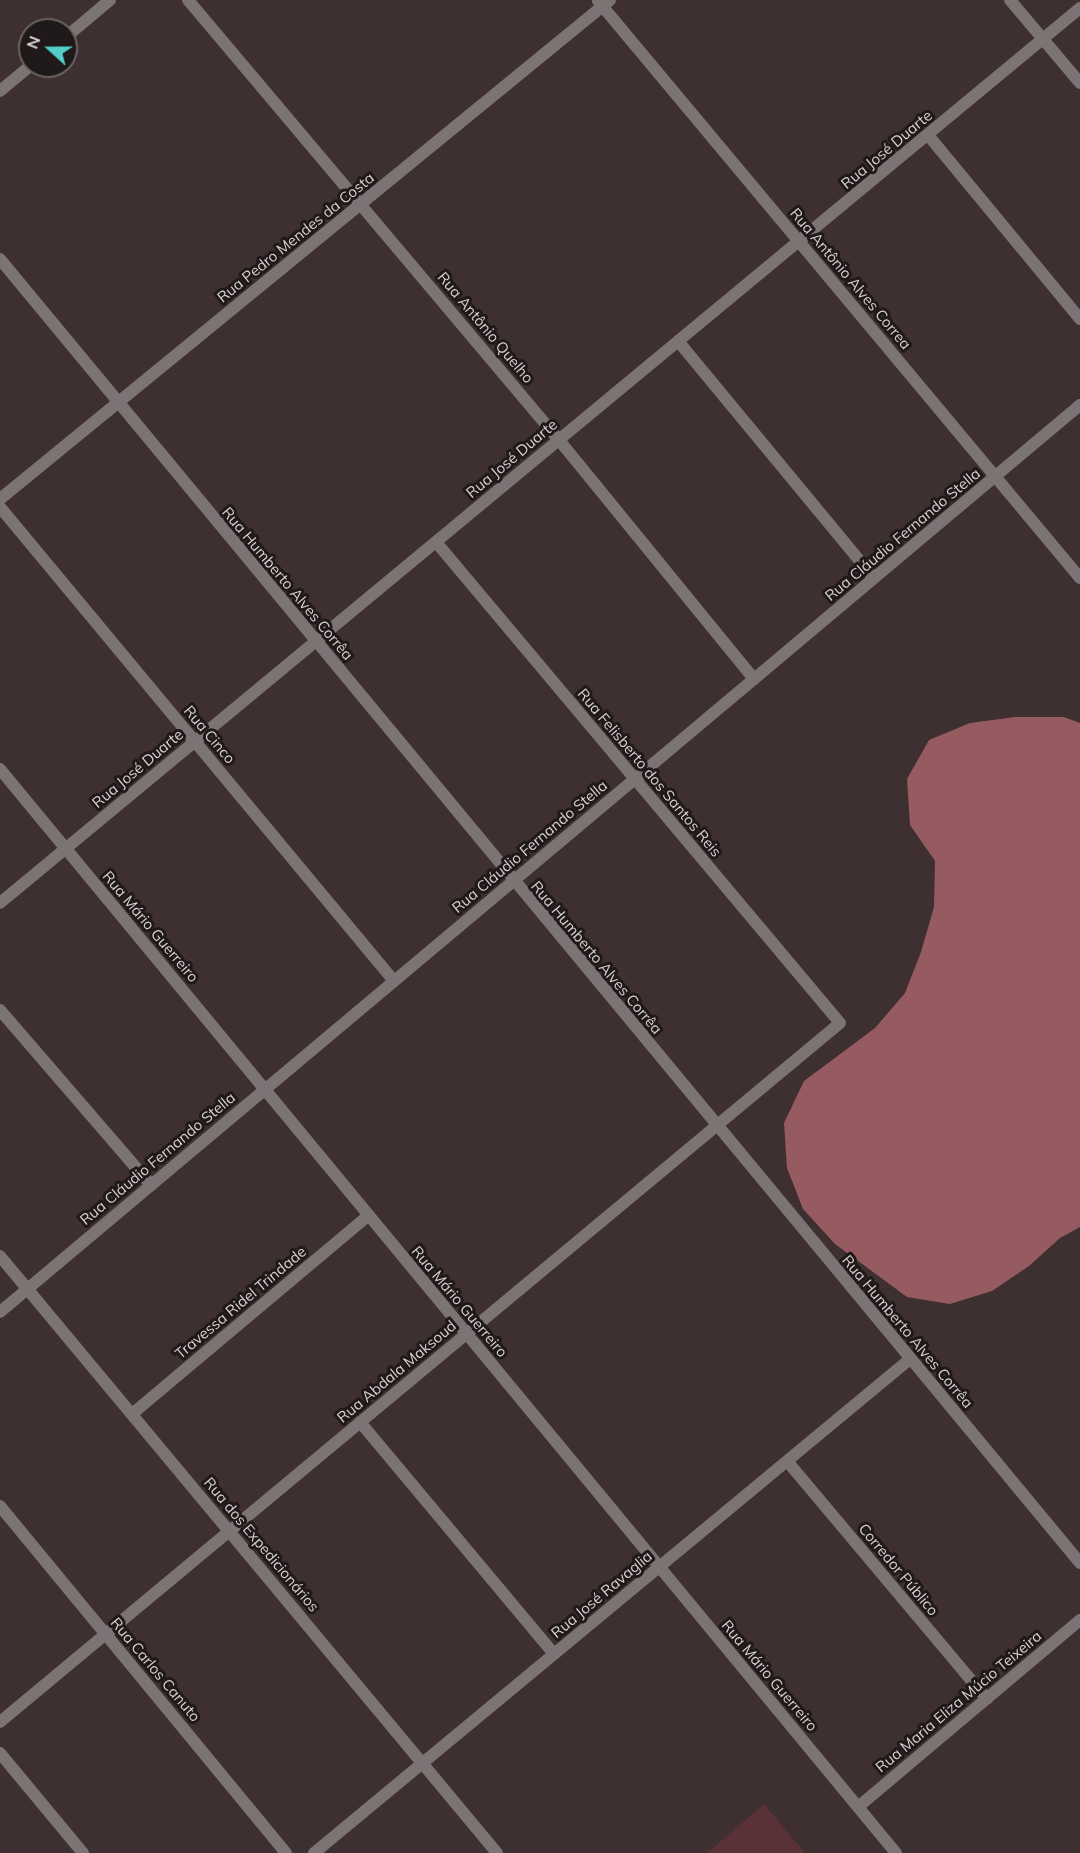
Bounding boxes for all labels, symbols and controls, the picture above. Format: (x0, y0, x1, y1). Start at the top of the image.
north arrow (18, 18, 78, 78)
text: N (22, 33, 45, 51)
street label: Rua José Duarte (838, 107, 936, 193)
street label: Rua Pedro Mendes da Costa (214, 169, 378, 307)
street label: Rua Antônio Alves Correa (786, 205, 914, 353)
street label: Rua Antônio Quelho (433, 269, 537, 387)
street label: Rua José Duarte (463, 416, 561, 502)
street label: Rua Cláudio Fernando Stella (822, 465, 984, 605)
street label: Rua Humberto Alves Corrêa (218, 504, 356, 664)
street label: Rua Felisberto dos Santos Reis (573, 685, 725, 861)
street label: Rua Cinco (179, 702, 239, 768)
street label: Rua José Duarte (89, 726, 187, 812)
street label: Rua Cláudio Fernando Stella (449, 777, 611, 917)
street label: Rua Mário Guerreiro (98, 868, 202, 986)
street label: Rua Humberto Alves Corrêa (527, 878, 665, 1038)
street label: Rua Cláudio Fernando Stella (77, 1089, 239, 1229)
street label: Travessa Ridel Trindade (172, 1243, 310, 1363)
street label: Rua Mário Guerreiro (407, 1243, 511, 1361)
street label: Rua Humberto Alves Corrêa (838, 1252, 976, 1412)
street label: Rua Abdala Maksoud (334, 1317, 460, 1427)
street label: Rua dos Expedicionários (200, 1474, 322, 1616)
street label: Corredor Público (854, 1520, 942, 1620)
street label: Rua José Ravaglia (548, 1548, 656, 1642)
street label: Rua Carlos Canuto (106, 1614, 204, 1726)
street label: Rua Mário Guerreiro (717, 1617, 821, 1735)
street label: Rua Maria Eliza Múcio Teixeira (872, 1627, 1046, 1777)

